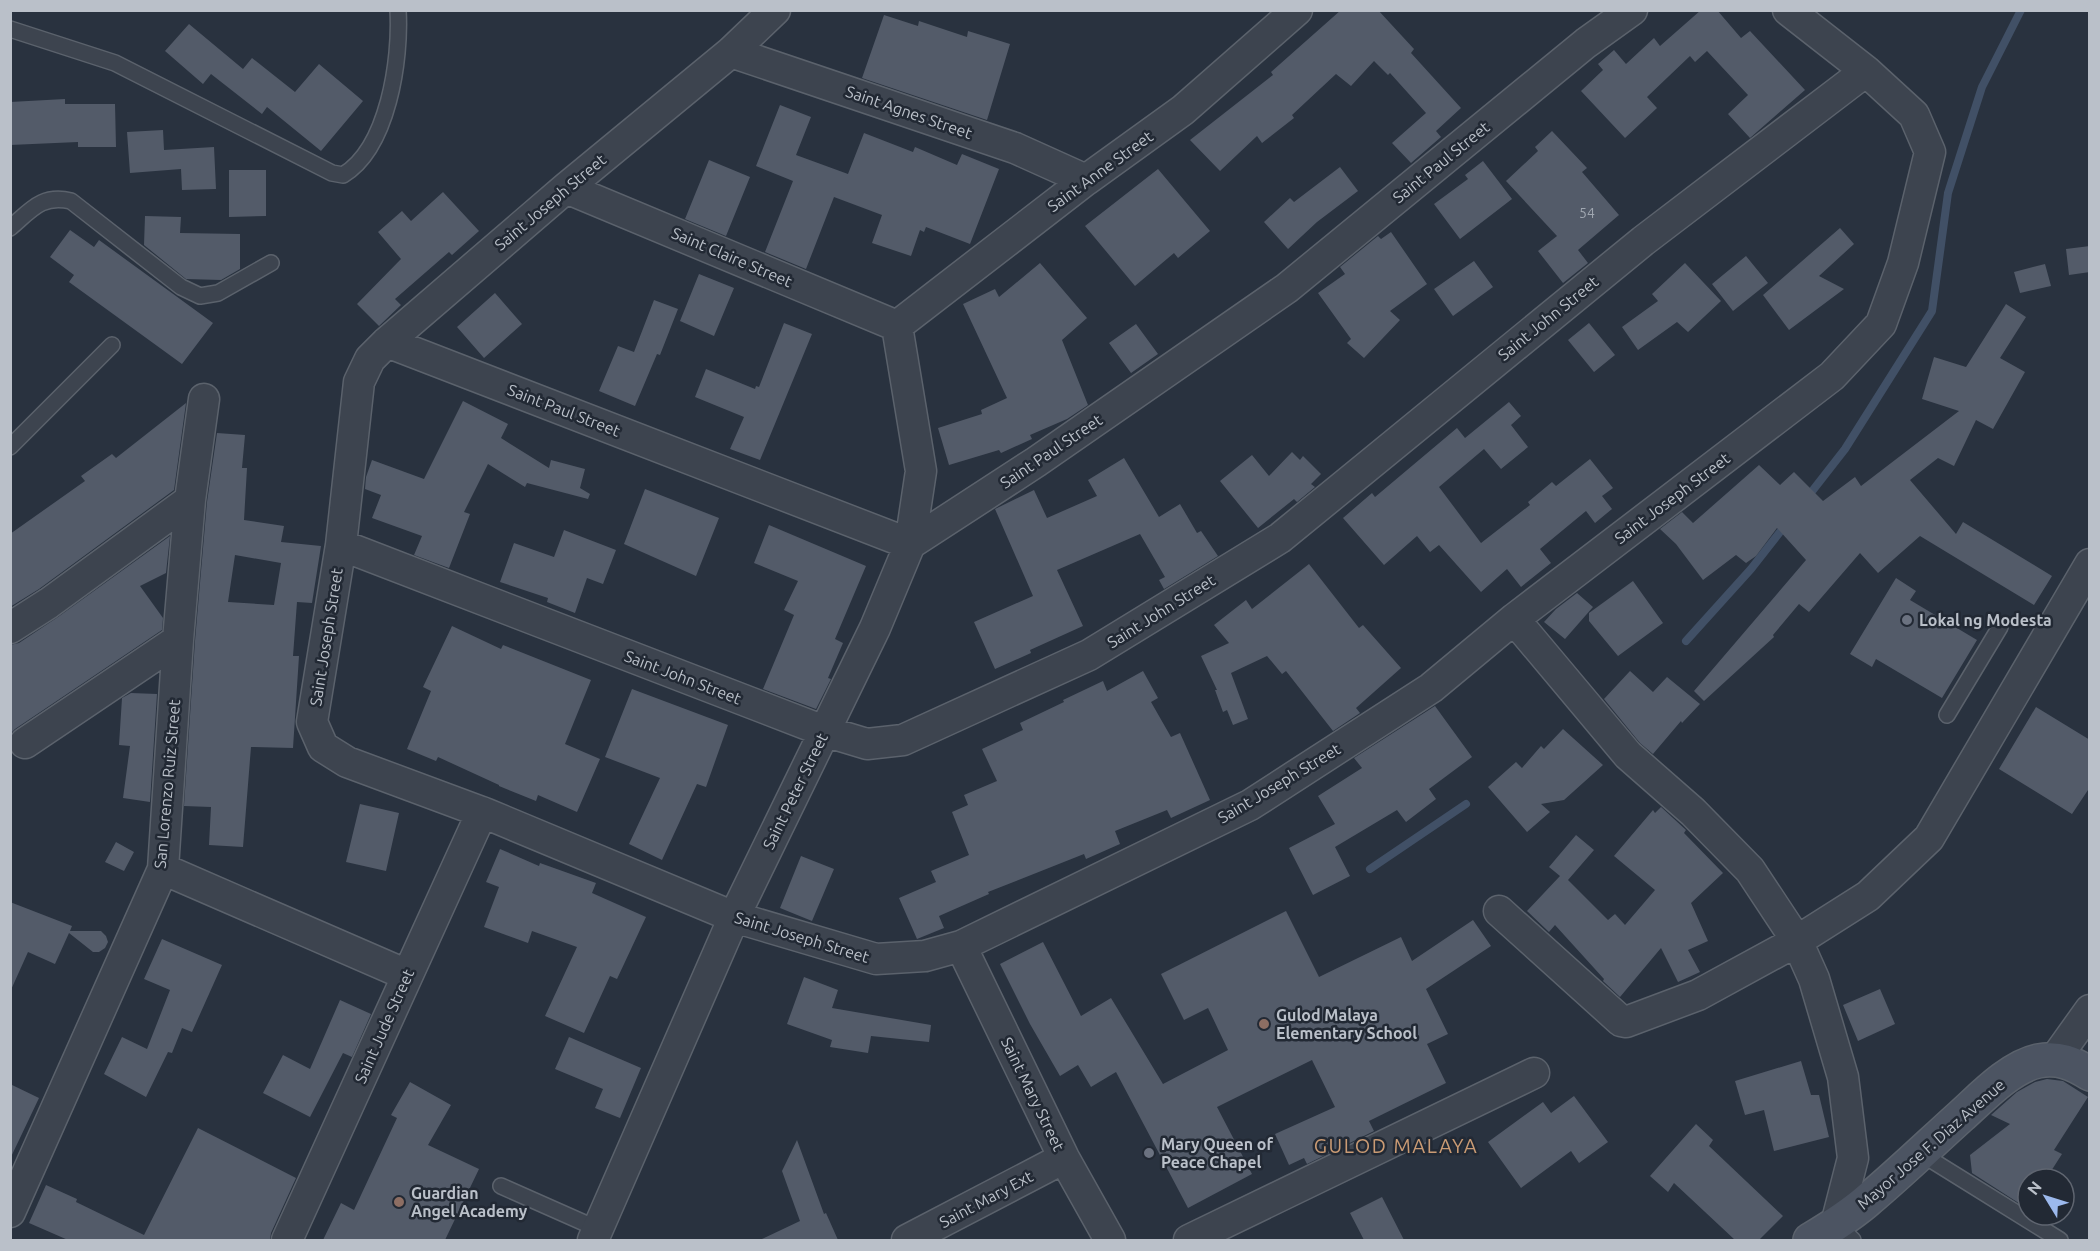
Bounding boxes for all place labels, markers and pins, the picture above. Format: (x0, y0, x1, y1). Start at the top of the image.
place label: Lokal ng Modesta (1919, 611, 2052, 629)
marker: Lokal ng Modesta (1900, 613, 1914, 627)
place label: Gulod Malaya Elementary School (1276, 1006, 1417, 1042)
marker: Gulod Malaya Elementary School (1257, 1017, 1271, 1031)
place label: Mary Queen of Peace Chapel (1161, 1135, 1273, 1171)
marker: Mary Queen of Peace Chapel (1142, 1146, 1156, 1160)
place label: Guardian Angel Academy (411, 1184, 528, 1220)
marker: Guardian Angel Academy (392, 1195, 406, 1209)

